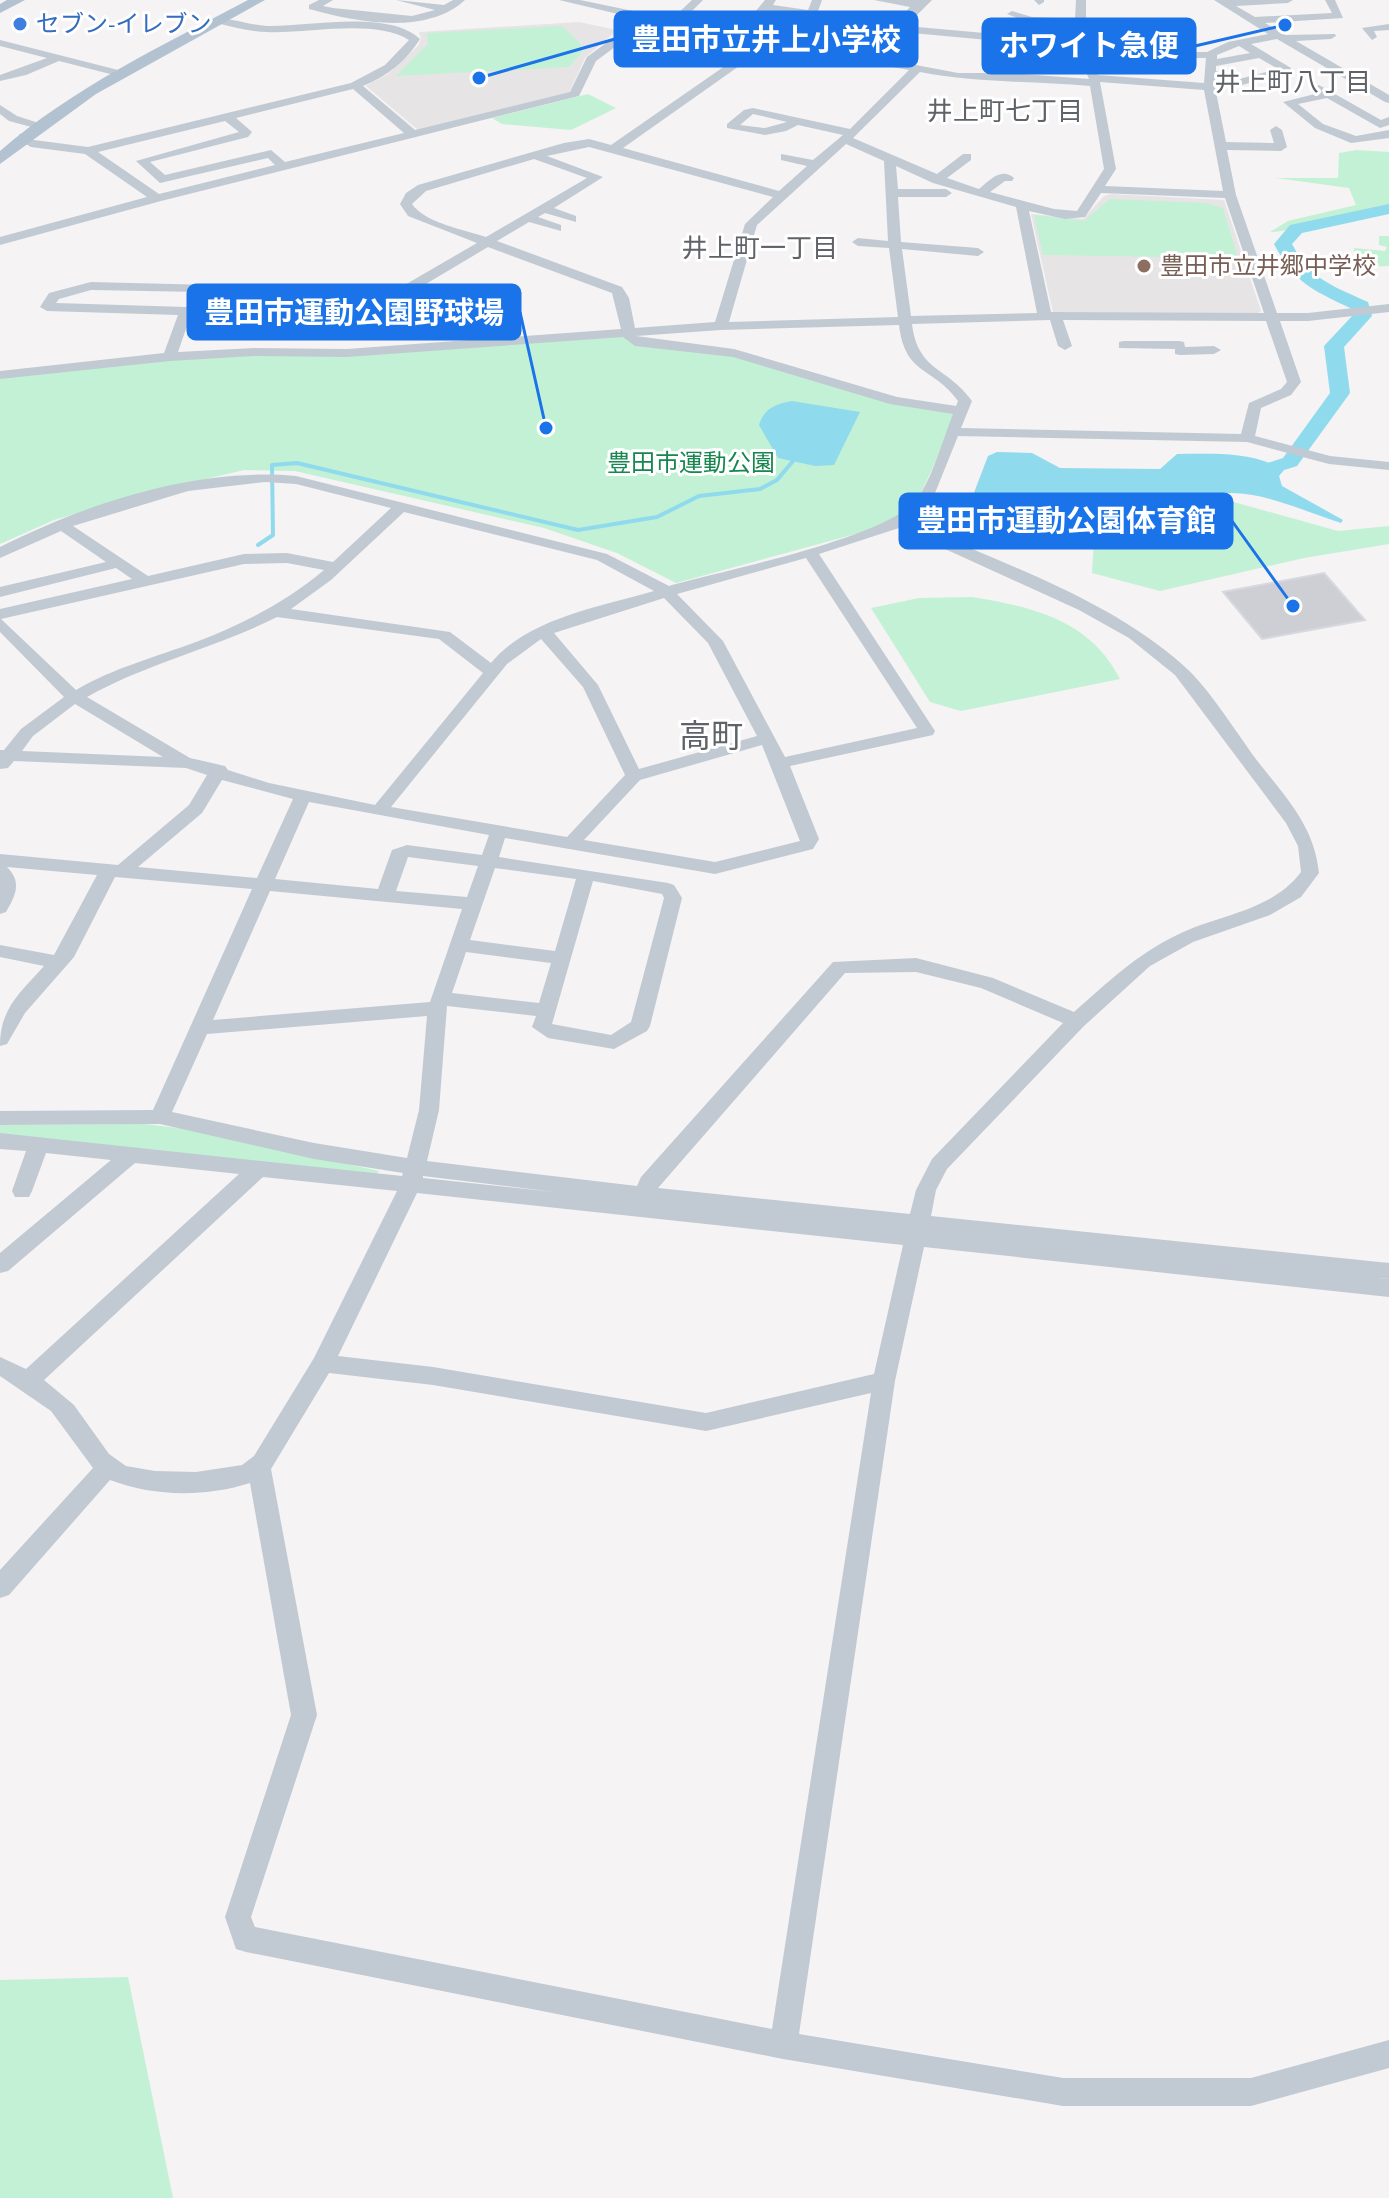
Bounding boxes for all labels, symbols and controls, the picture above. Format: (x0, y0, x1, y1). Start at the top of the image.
place label: セブン-イレブン (36, 7, 211, 42)
callout: 豊田市立井上小学校 (615, 12, 917, 66)
marker: セブン-イレブン (11, 15, 29, 33)
text: 豊田市立井上小学校 (631, 19, 901, 62)
callout: ホワイト急便 (983, 19, 1195, 73)
text: ホワイト急便 (999, 25, 1179, 68)
district label: 井上町八丁目 (1215, 64, 1371, 101)
district label: 井上町七丁目 (927, 93, 1083, 130)
district label: 井上町一丁目 (682, 230, 838, 267)
place label: 豊田市立井郷中学校 (1160, 249, 1376, 284)
marker: 豊田市立井郷中学校 (1135, 257, 1153, 275)
callout: 豊田市運動公園野球場 (188, 285, 520, 339)
text: 豊田市運動公園野球場 (204, 292, 504, 335)
park label: 豊田市運動公園 (607, 446, 775, 481)
callout: 豊田市運動公園体育館 (900, 494, 1232, 548)
text: 豊田市運動公園体育館 (916, 500, 1216, 543)
district label: 高町 (679, 714, 743, 760)

